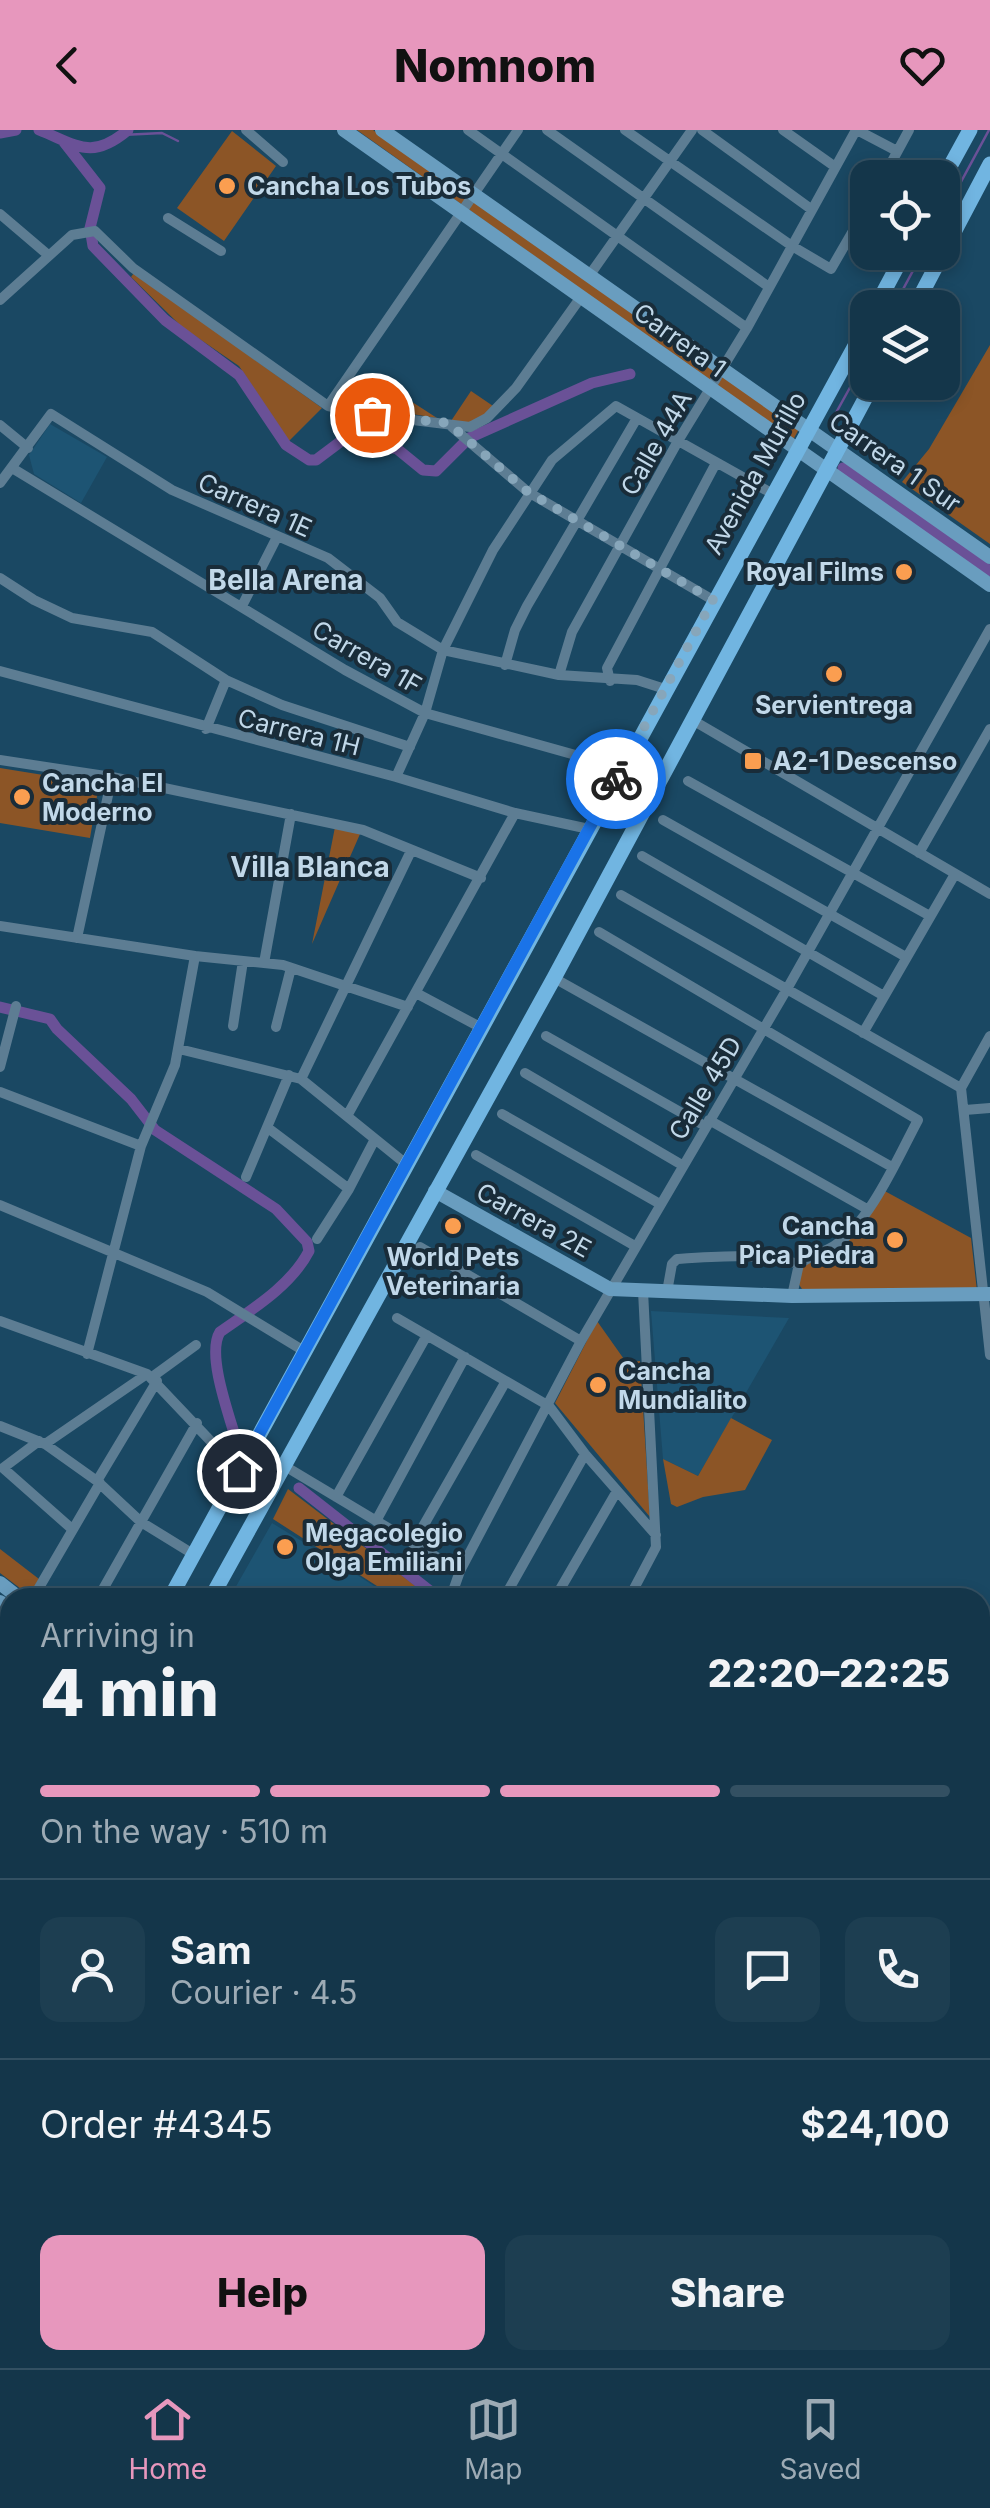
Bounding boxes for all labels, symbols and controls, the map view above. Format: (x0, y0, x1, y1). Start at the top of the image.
icon: back (40, 38, 95, 93)
text: Nomnom (394, 38, 596, 93)
icon: heart (895, 38, 950, 93)
map controls (850, 160, 960, 400)
button: locate (850, 160, 960, 270)
place label: Cancha Los Tubos (247, 171, 471, 201)
marker: Cancha Los Tubos (216, 175, 238, 197)
button: layers (850, 290, 960, 400)
street label: Carrera 1 (628, 297, 732, 383)
pin (330, 373, 415, 458)
street label: Calle 44A (614, 385, 698, 501)
street label: Avenida Murillo (698, 386, 812, 560)
icon: bag (345, 388, 400, 443)
street label: Carrera 1 Sur (823, 406, 967, 518)
street label: Carrera 1E (193, 467, 317, 543)
place label: Royal Films (746, 557, 884, 587)
marker: Royal Films (893, 561, 915, 583)
district label: Bella Arena (208, 563, 364, 597)
street label: Carrera 1F (307, 614, 427, 700)
marker: Servientrega (823, 663, 845, 685)
place label: Servientrega (755, 690, 913, 720)
street label: Carrera 1H (235, 702, 363, 762)
courier (566, 729, 666, 829)
place label: A2-1 Descenso (773, 746, 957, 776)
marker: A2-1 Descenso (742, 750, 764, 772)
icon: bike (589, 752, 644, 807)
place label: Cancha El Moderno (42, 768, 163, 827)
marker: Cancha El Moderno (11, 786, 33, 808)
district label: Villa Blanca (230, 850, 390, 884)
street label: Calle 45D (662, 1031, 748, 1145)
street label: Carrera 2E (471, 1176, 597, 1264)
place label: Cancha Pica Piedra (739, 1211, 875, 1270)
marker: World Pets Veterinaria (442, 1215, 464, 1237)
marker: Cancha Pica Piedra (884, 1229, 906, 1251)
place label: World Pets Veterinaria (386, 1242, 520, 1301)
place label: Cancha Mundialito (618, 1356, 747, 1415)
marker: Cancha Mundialito (587, 1374, 609, 1396)
pin (197, 1429, 282, 1514)
icon: home (212, 1444, 267, 1499)
place label: Megacolegio Olga Emiliani (305, 1518, 463, 1577)
marker: Megacolegio Olga Emiliani (274, 1536, 296, 1558)
text: Arriving in (40, 1616, 195, 1655)
text: 22:20–22:25 (708, 1650, 950, 1696)
text: 4 min (40, 1653, 219, 1732)
text: On the way · 510 m (40, 1812, 328, 1851)
button: person (40, 1917, 145, 2022)
button: chat (715, 1917, 820, 2022)
button: phone (845, 1917, 950, 2022)
text: Sam (170, 1927, 252, 1973)
text: Courier · 4.5 (170, 1973, 358, 2012)
text: Order #4345 (40, 2101, 273, 2147)
text: $24,100 (800, 2101, 950, 2147)
button: Help (40, 2235, 485, 2350)
button: Share (505, 2235, 950, 2350)
tab: Home (129, 2392, 207, 2486)
tab: Map (464, 2392, 522, 2486)
tab: Saved (779, 2392, 861, 2486)

